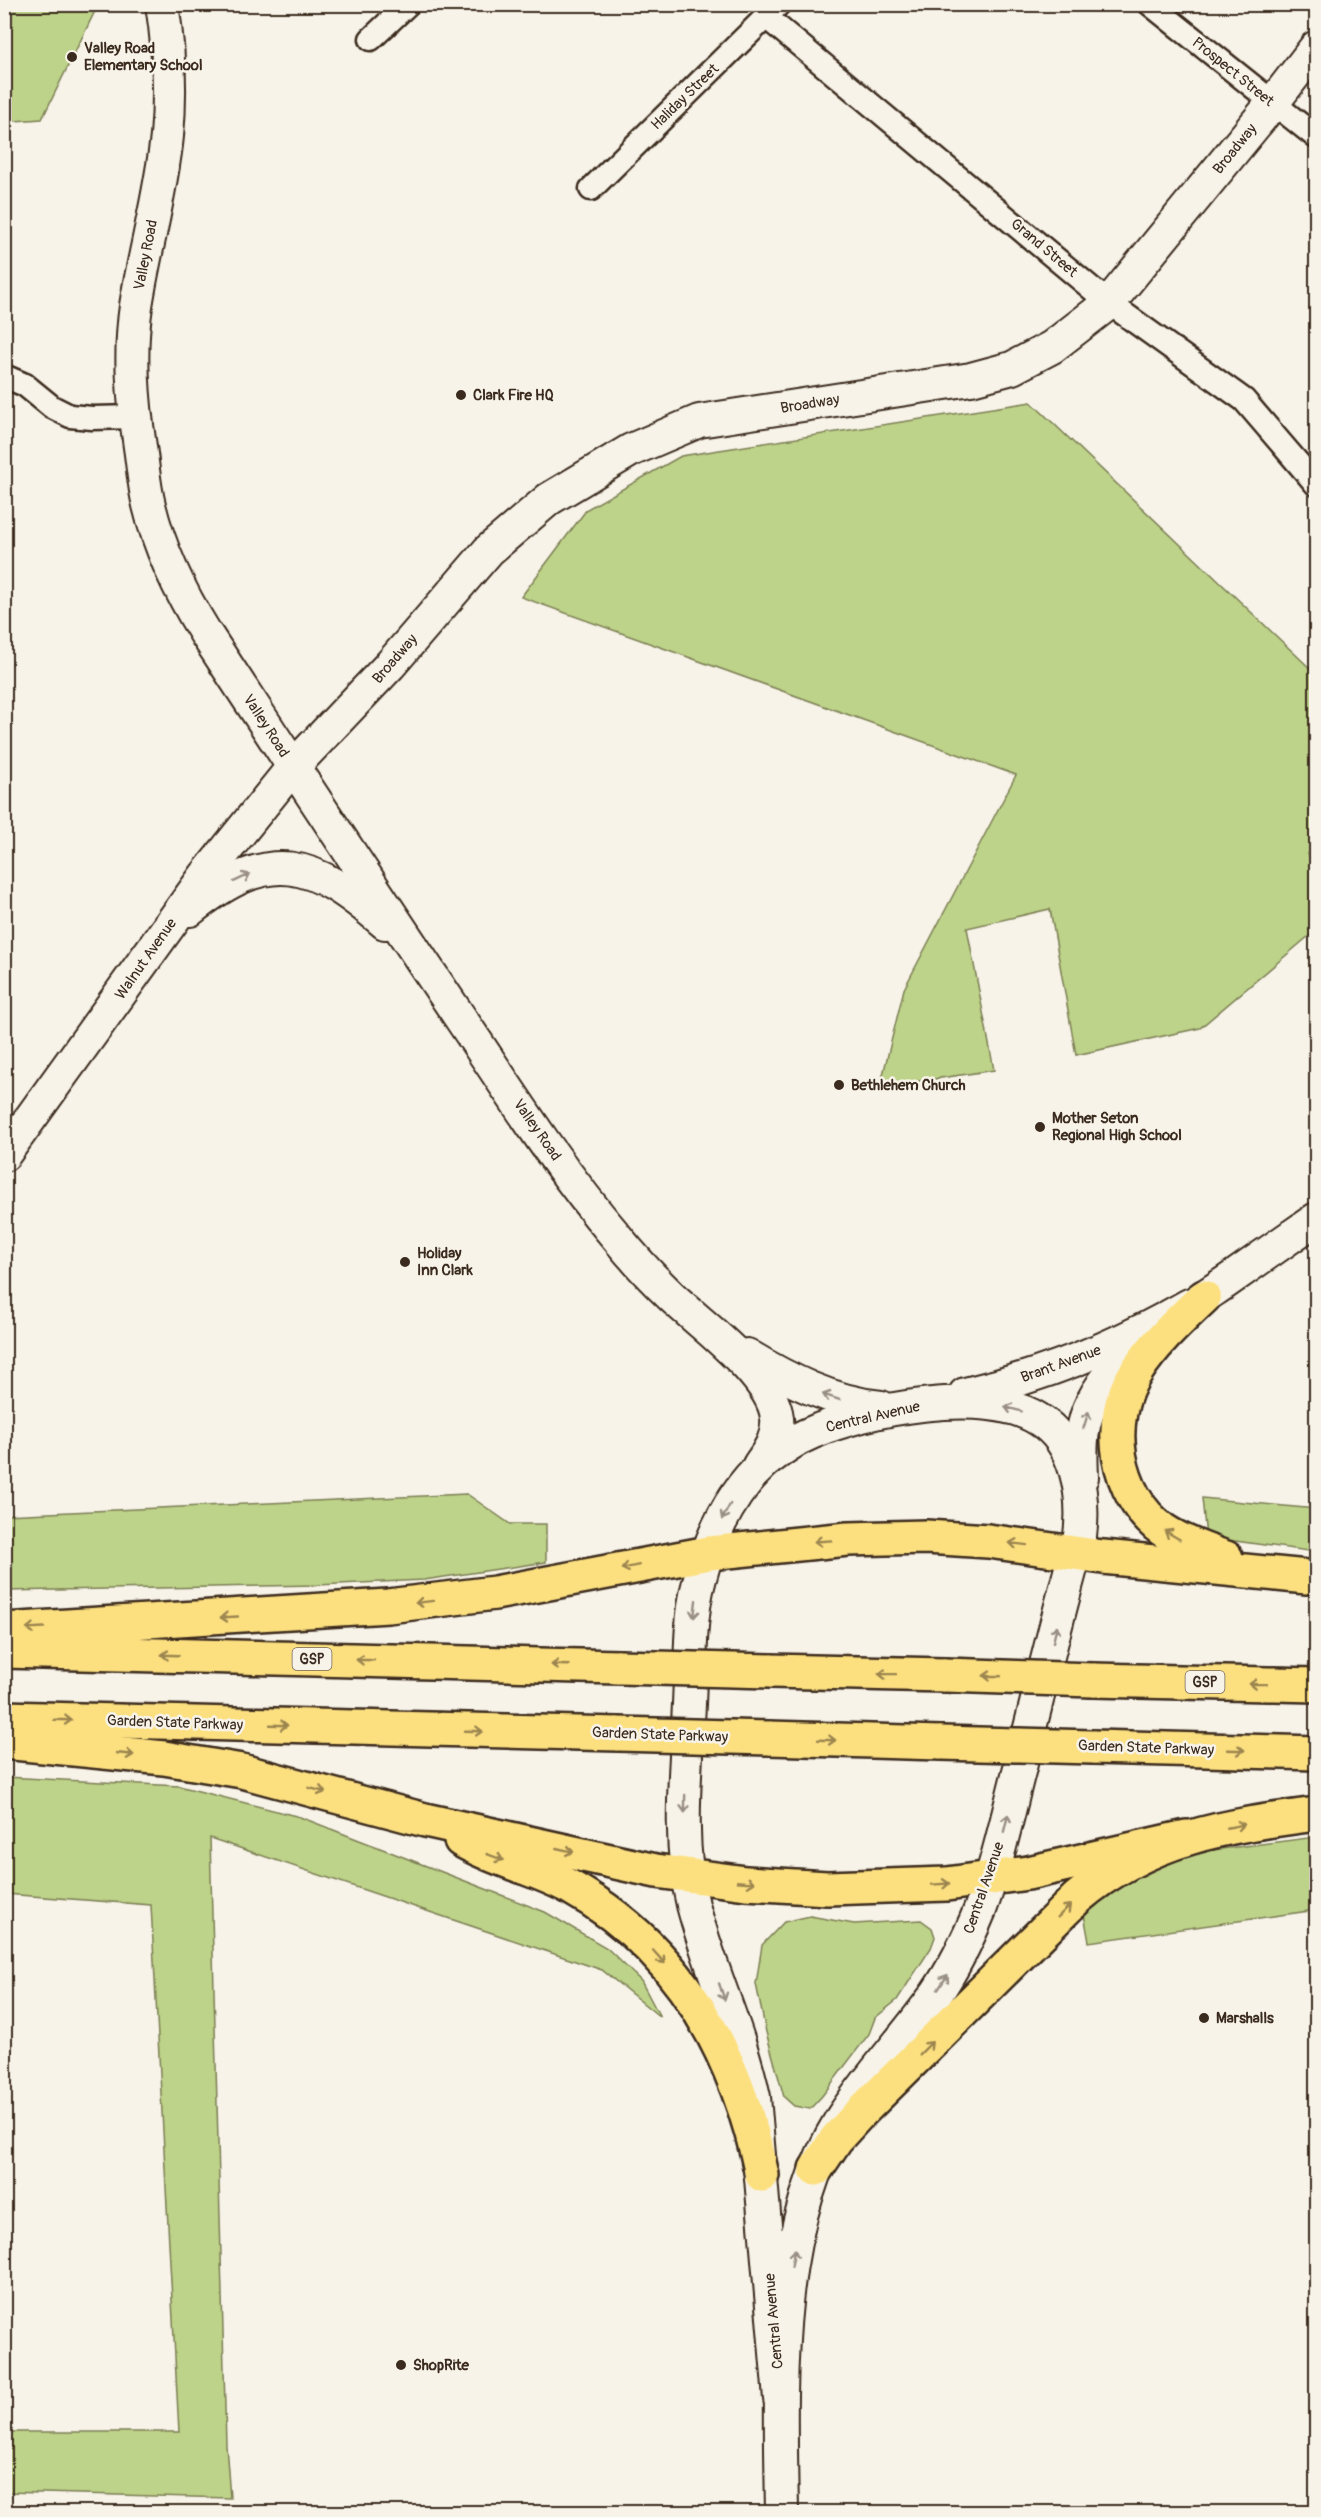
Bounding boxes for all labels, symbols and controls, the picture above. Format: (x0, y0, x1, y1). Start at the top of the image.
street label: Prospect Street (1188, 33, 1279, 111)
place label: Valley Road Elementary School (84, 39, 203, 75)
marker: Valley Road Elementary School (65, 50, 79, 64)
street label: Haliday Street (647, 59, 724, 134)
street label: Broadway (1209, 119, 1261, 178)
street label: Grand Street (1007, 214, 1082, 282)
street label: Valley Road (130, 218, 162, 292)
place label: Clark Fire HQ (473, 386, 554, 405)
marker: Clark Fire HQ (454, 388, 468, 402)
street label: Broadway (779, 390, 841, 418)
street label: Broadway (368, 630, 422, 688)
street label: Valley Road (239, 691, 293, 761)
one-way arrow (232, 872, 250, 884)
street label: Walnut Avenue (111, 914, 181, 1003)
place label: Bethlehem Church (851, 1076, 966, 1095)
marker: Bethlehem Church (832, 1078, 846, 1092)
street label: Valley Road (509, 1095, 565, 1165)
place label: Mother Seton Regional High School (1052, 1109, 1182, 1145)
marker: Mother Seton Regional High School (1033, 1120, 1047, 1134)
place label: Holiday Inn Clark (417, 1244, 474, 1280)
marker: Holiday Inn Clark (398, 1255, 412, 1269)
street label: Brant Avenue (1018, 1340, 1104, 1387)
one-way arrow (822, 1390, 841, 1401)
street label: Central Avenue (824, 1397, 922, 1437)
one-way arrow (1004, 1402, 1023, 1414)
one-way arrow (1081, 1411, 1092, 1430)
one-way arrow (720, 1503, 732, 1520)
one-way arrow (1164, 1528, 1181, 1540)
one-way arrow (813, 1535, 833, 1546)
one-way arrow (1008, 1538, 1028, 1549)
one-way arrow (621, 1562, 641, 1573)
one-way arrow (414, 1597, 434, 1608)
one-way arrow (689, 1599, 700, 1619)
one-way arrow (220, 1612, 240, 1623)
one-way arrow (25, 1623, 45, 1634)
one-way arrow (1049, 1625, 1061, 1644)
road number: GSP (292, 1648, 332, 1670)
one-way arrow (161, 1649, 181, 1661)
one-way arrow (356, 1655, 376, 1666)
one-way arrow (551, 1660, 571, 1671)
one-way arrow (877, 1668, 897, 1679)
one-way arrow (983, 1671, 1003, 1682)
road number: GSP (1186, 1671, 1224, 1693)
one-way arrow (1249, 1678, 1269, 1690)
street label: Garden State Parkway (107, 1711, 244, 1735)
one-way arrow (52, 1714, 72, 1725)
one-way arrow (268, 1720, 288, 1731)
street label: Garden State Parkway (592, 1723, 729, 1747)
one-way arrow (463, 1725, 483, 1736)
one-way arrow (817, 1734, 837, 1746)
street label: Garden State Parkway (1078, 1736, 1215, 1760)
one-way arrow (1225, 1745, 1245, 1756)
one-way arrow (115, 1749, 135, 1760)
one-way arrow (307, 1785, 326, 1797)
one-way arrow (679, 1793, 691, 1813)
one-way arrow (1000, 1813, 1012, 1832)
one-way arrow (1226, 1821, 1245, 1832)
street label: Central Avenue (959, 1839, 1009, 1936)
one-way arrow (554, 1845, 574, 1856)
one-way arrow (485, 1852, 504, 1863)
one-way arrow (736, 1877, 756, 1888)
one-way arrow (930, 1878, 950, 1889)
one-way arrow (1057, 1904, 1072, 1919)
one-way arrow (652, 1950, 666, 1965)
one-way arrow (937, 1974, 950, 1991)
one-way arrow (718, 1982, 729, 2001)
place label: Marshalls (1216, 2009, 1274, 2028)
marker: Marshalls (1197, 2011, 1211, 2025)
one-way arrow (918, 2041, 933, 2055)
one-way arrow (788, 2249, 799, 2268)
street label: Central Avenue (760, 2272, 788, 2370)
place label: ShopRite (413, 2356, 469, 2375)
marker: ShopRite (394, 2358, 408, 2372)

